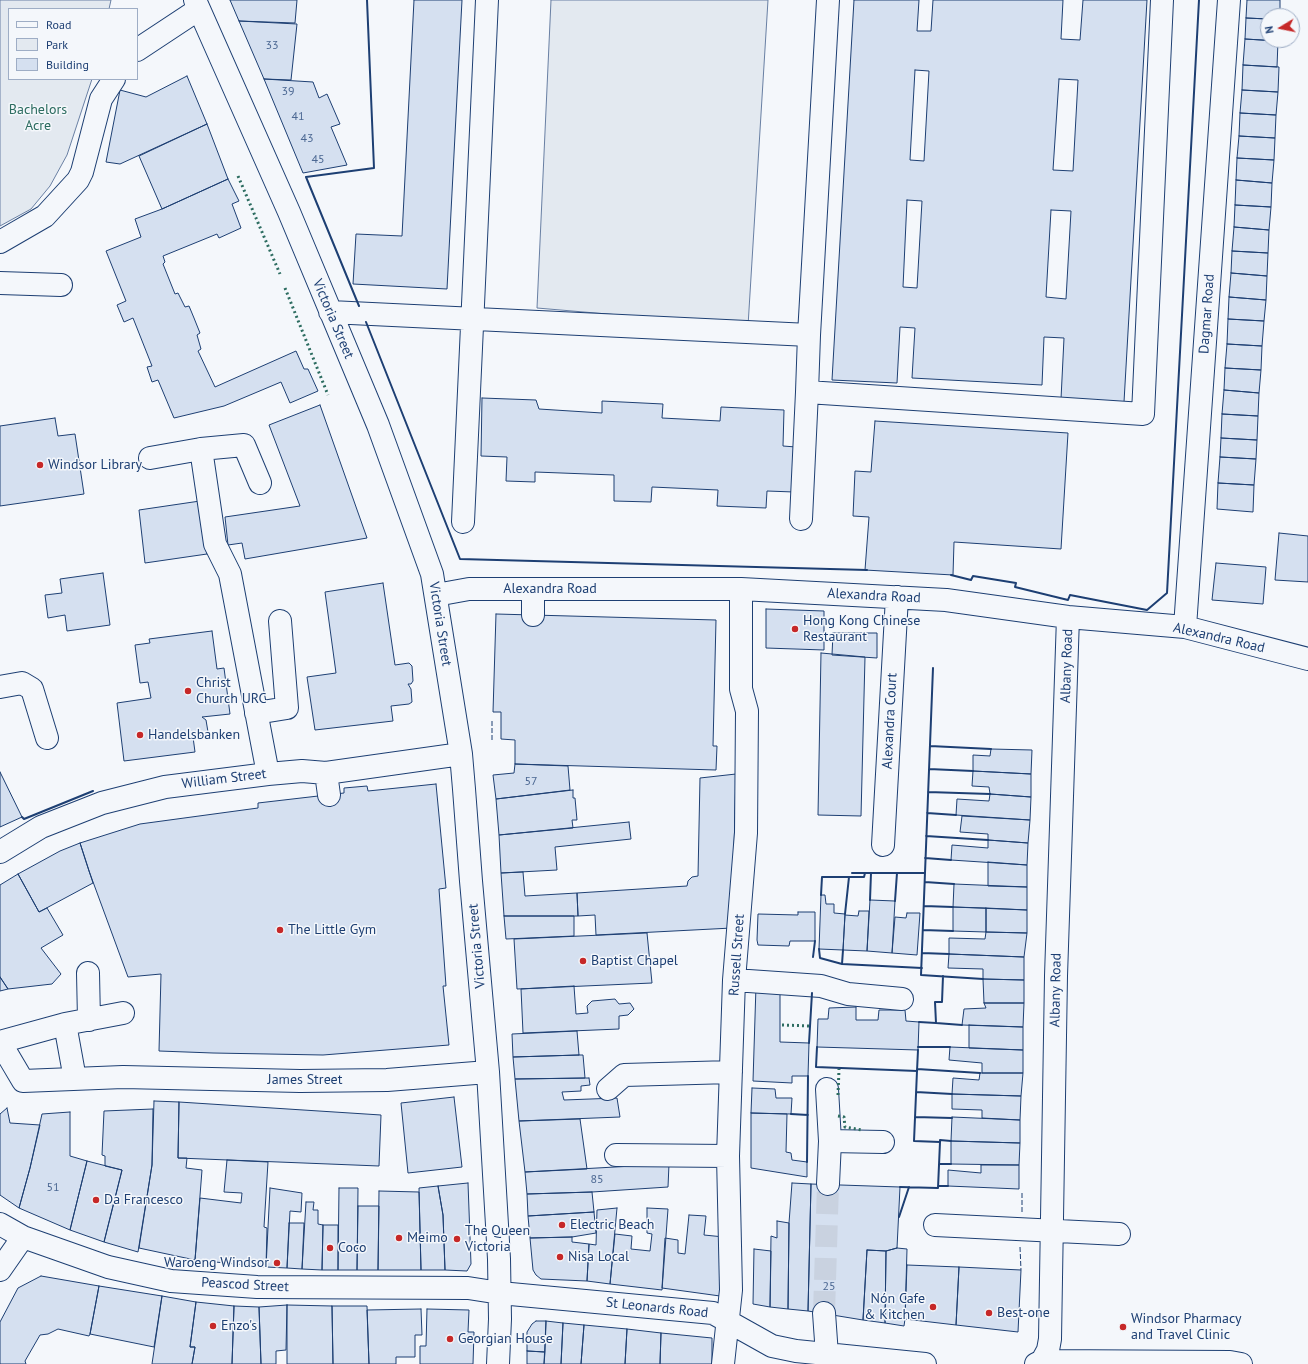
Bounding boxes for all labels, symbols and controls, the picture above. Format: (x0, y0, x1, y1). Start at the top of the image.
legend (8, 8, 138, 80)
north arrow (1260, 8, 1300, 48)
text: Road (46, 17, 71, 32)
text: N (1262, 25, 1277, 35)
text: Park (46, 37, 68, 52)
house number: 33 (265, 39, 279, 53)
text: Building (46, 57, 89, 72)
house number: 39 (281, 85, 295, 99)
park label: Bachelors Acre (9, 102, 67, 134)
house number: 41 (291, 110, 305, 124)
house number: 43 (300, 132, 314, 146)
house number: 45 (311, 153, 325, 167)
street label: Dagmar Road (1196, 273, 1218, 355)
street label: Victoria Street (309, 277, 357, 361)
place label: Windsor Library (48, 457, 142, 473)
marker: Windsor Library (35, 460, 45, 470)
street label: Victoria Street (425, 581, 455, 667)
street label: Alexandra Road (503, 581, 597, 597)
street label: Alexandra Road (827, 585, 921, 607)
place label: Hong Kong Chinese Restaurant (803, 613, 920, 646)
street label: Alexandra Road (1172, 619, 1266, 657)
marker: Hong Kong Chinese Restaurant (790, 624, 800, 634)
street label: Albany Road (1057, 629, 1077, 703)
street label: Alexandra Court (879, 672, 901, 770)
place label: Christ Church URC (196, 675, 267, 708)
marker: Christ Church URC (183, 686, 193, 696)
place label: Handelsbanken (148, 727, 240, 743)
marker: Handelsbanken (135, 730, 145, 740)
street label: William Street (181, 765, 267, 793)
house number: 57 (524, 775, 538, 789)
street label: Victoria Street (465, 903, 489, 989)
street label: Russell Street (726, 913, 748, 997)
place label: The Little Gym (288, 922, 376, 938)
marker: The Little Gym (275, 925, 285, 935)
place label: Baptist Chapel (591, 953, 678, 969)
street label: Albany Road (1047, 953, 1065, 1027)
marker: Baptist Chapel (578, 956, 588, 966)
street label: James Street (268, 1072, 342, 1088)
house number: 85 (590, 1173, 604, 1187)
house number: 51 (46, 1181, 60, 1195)
place label: Da Francesco (104, 1192, 183, 1208)
marker: Da Francesco (91, 1195, 101, 1205)
place label: Electric Beach (570, 1217, 654, 1233)
marker: Electric Beach (557, 1220, 567, 1230)
place label: The Queen Victoria (465, 1223, 530, 1256)
place label: Meimo (407, 1230, 448, 1246)
marker: Meimo (394, 1233, 404, 1243)
marker: The Queen Victoria (452, 1234, 462, 1244)
place label: Coco (338, 1240, 367, 1256)
marker: Coco (325, 1243, 335, 1253)
place label: Nisa Local (568, 1249, 629, 1265)
marker: Nisa Local (555, 1252, 565, 1262)
place label: Waroeng Windsor (164, 1255, 269, 1271)
marker: Waroeng Windsor (272, 1258, 282, 1268)
street label: Peascod Street (201, 1274, 289, 1296)
house number: 25 (822, 1280, 836, 1294)
place label: Nón Cafe & Kitchen (864, 1291, 925, 1324)
street label: St Leonards Road (605, 1294, 709, 1322)
marker: Nón Cafe & Kitchen (928, 1302, 938, 1312)
place label: Best-one (997, 1305, 1050, 1321)
marker: Best-one (984, 1308, 994, 1318)
place label: Windsor Pharmacy and Travel Clinic (1131, 1311, 1242, 1344)
place label: Enzo's (221, 1318, 257, 1334)
marker: Enzo's (208, 1321, 218, 1331)
marker: Windsor Pharmacy and Travel Clinic (1118, 1322, 1128, 1332)
place label: Georgian House (458, 1331, 553, 1347)
marker: Georgian House (445, 1334, 455, 1344)

